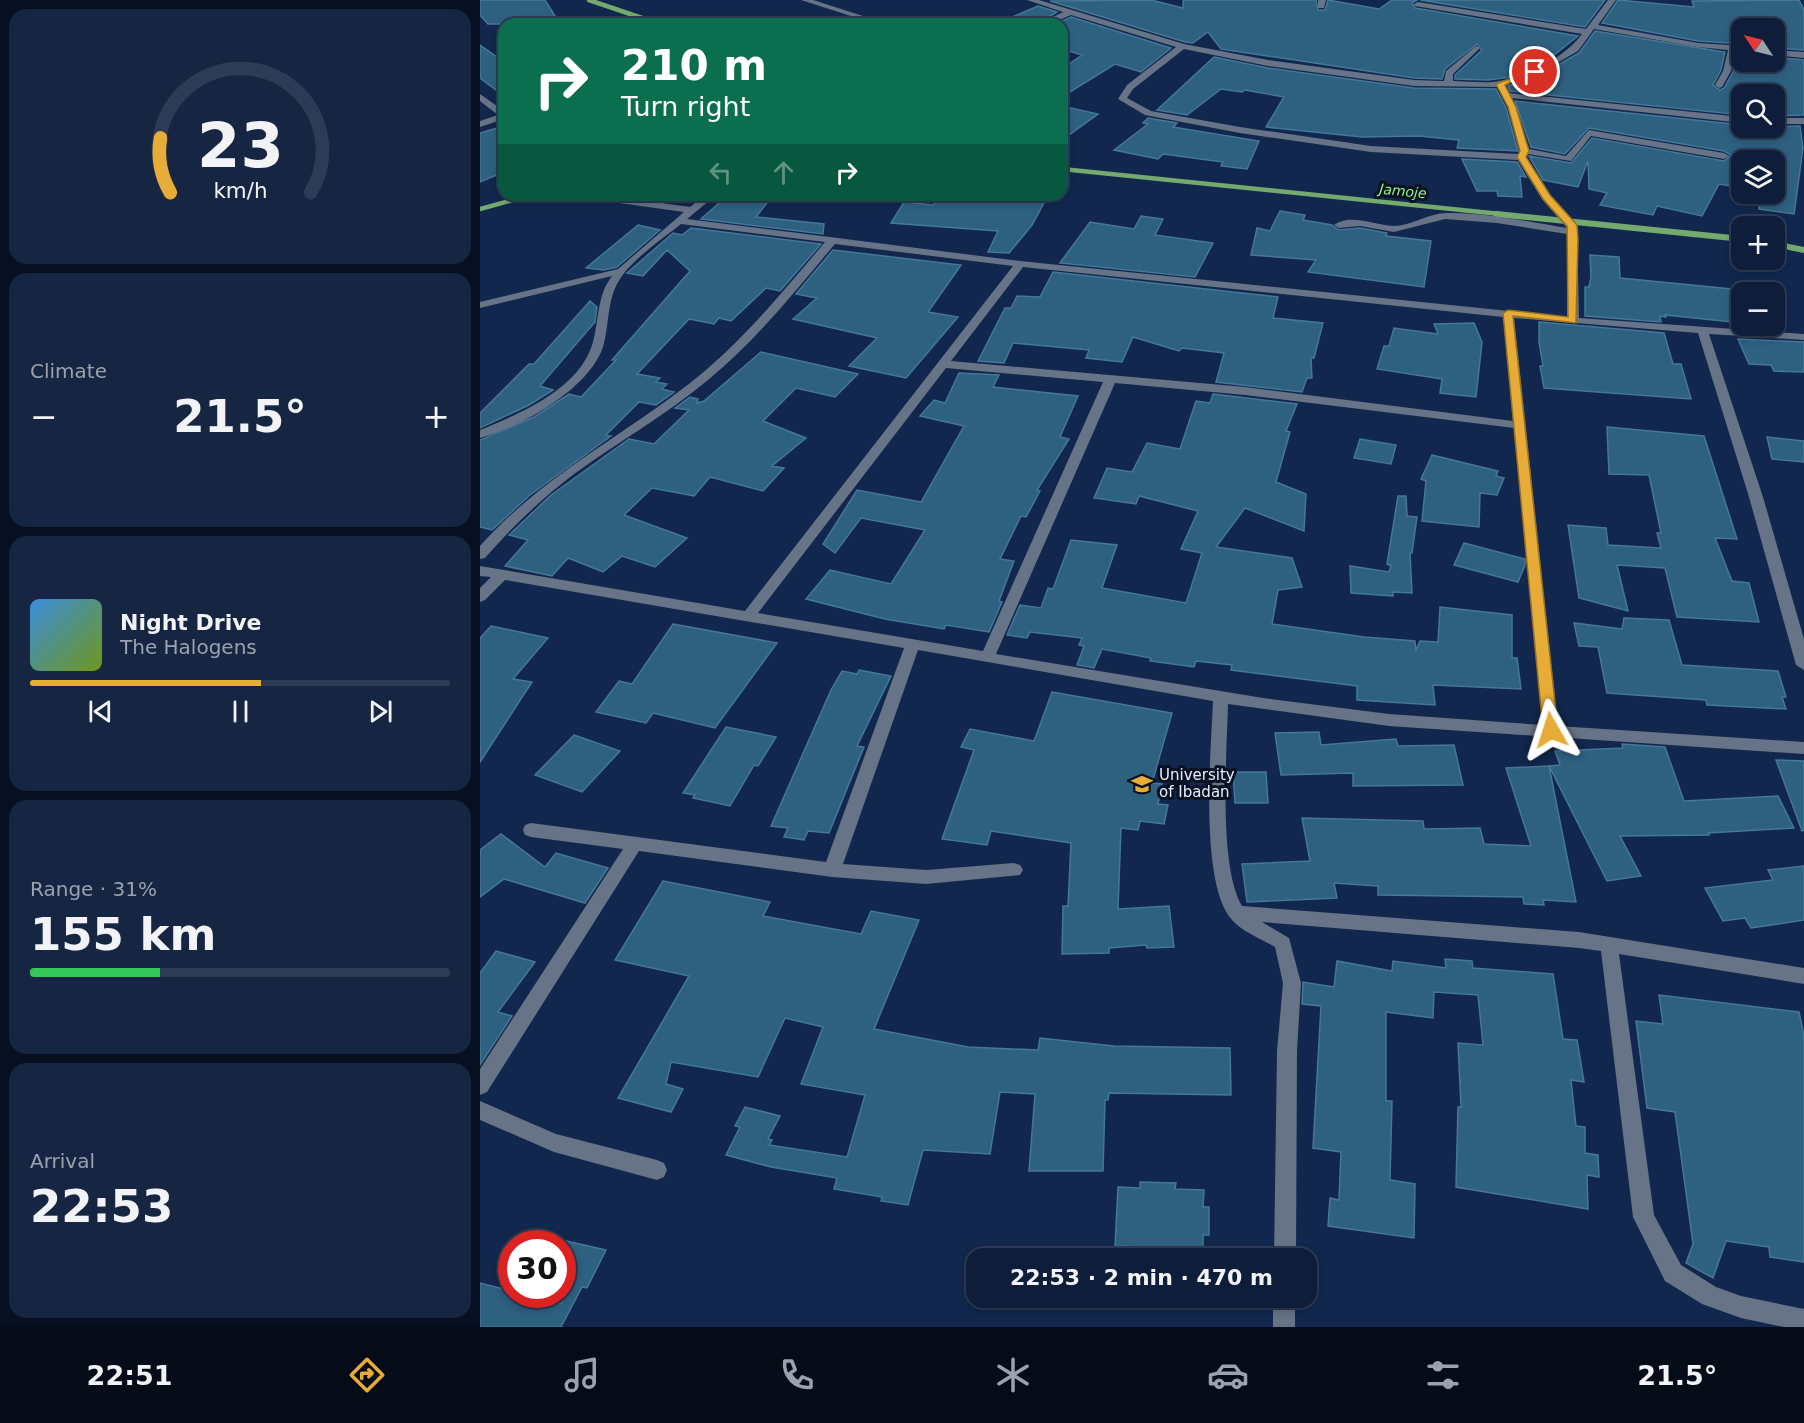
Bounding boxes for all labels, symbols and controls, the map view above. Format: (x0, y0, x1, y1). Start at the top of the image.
north arrow (1731, 18, 1785, 72)
map controls (1731, 18, 1785, 336)
text: 210 m (621, 41, 767, 90)
icon: right (522, 42, 600, 120)
pin (1509, 46, 1560, 97)
icon: arrive (1518, 55, 1551, 88)
button: search (1731, 84, 1785, 138)
text: Turn right (621, 91, 750, 122)
text: 23 (197, 109, 283, 182)
button: layers (1731, 150, 1785, 204)
icon: left (704, 156, 737, 189)
icon: ahead (767, 156, 800, 189)
icon: right (830, 156, 863, 189)
text: km/h (213, 179, 267, 204)
water label: Jamoje (1376, 180, 1427, 201)
button: + (1731, 216, 1785, 270)
button: − (1731, 282, 1785, 336)
text: Climate (30, 359, 107, 383)
text: 21.5° (173, 390, 307, 443)
text: − (30, 397, 58, 436)
text: + (422, 397, 450, 436)
text: Night Drive (120, 610, 261, 635)
text: The Halogens (120, 635, 257, 659)
icon: previous (84, 695, 117, 728)
icon: pause (224, 695, 257, 728)
icon: next (364, 695, 397, 728)
position arrow (1519, 698, 1583, 762)
place label: University of Ibadan (1159, 766, 1235, 801)
school or university icon: University of Ibadan (1130, 772, 1154, 796)
text: Range · 31% (30, 877, 157, 901)
text: 155 km (30, 908, 216, 961)
text: Arrival (30, 1149, 95, 1173)
text: 22:53 (30, 1180, 173, 1233)
speed limit sign: 30 (498, 1230, 576, 1308)
text: 22:53 · 2 min · 470 m (1010, 1265, 1273, 1290)
icon: directions (346, 1354, 388, 1396)
icon: music (561, 1354, 603, 1396)
icon: phone (776, 1354, 818, 1396)
icon: climate (992, 1354, 1034, 1396)
icon: car (1207, 1354, 1249, 1396)
icon: filters (1422, 1354, 1464, 1396)
text: 22:51 (87, 1360, 173, 1391)
text: 21.5° (1637, 1360, 1717, 1391)

